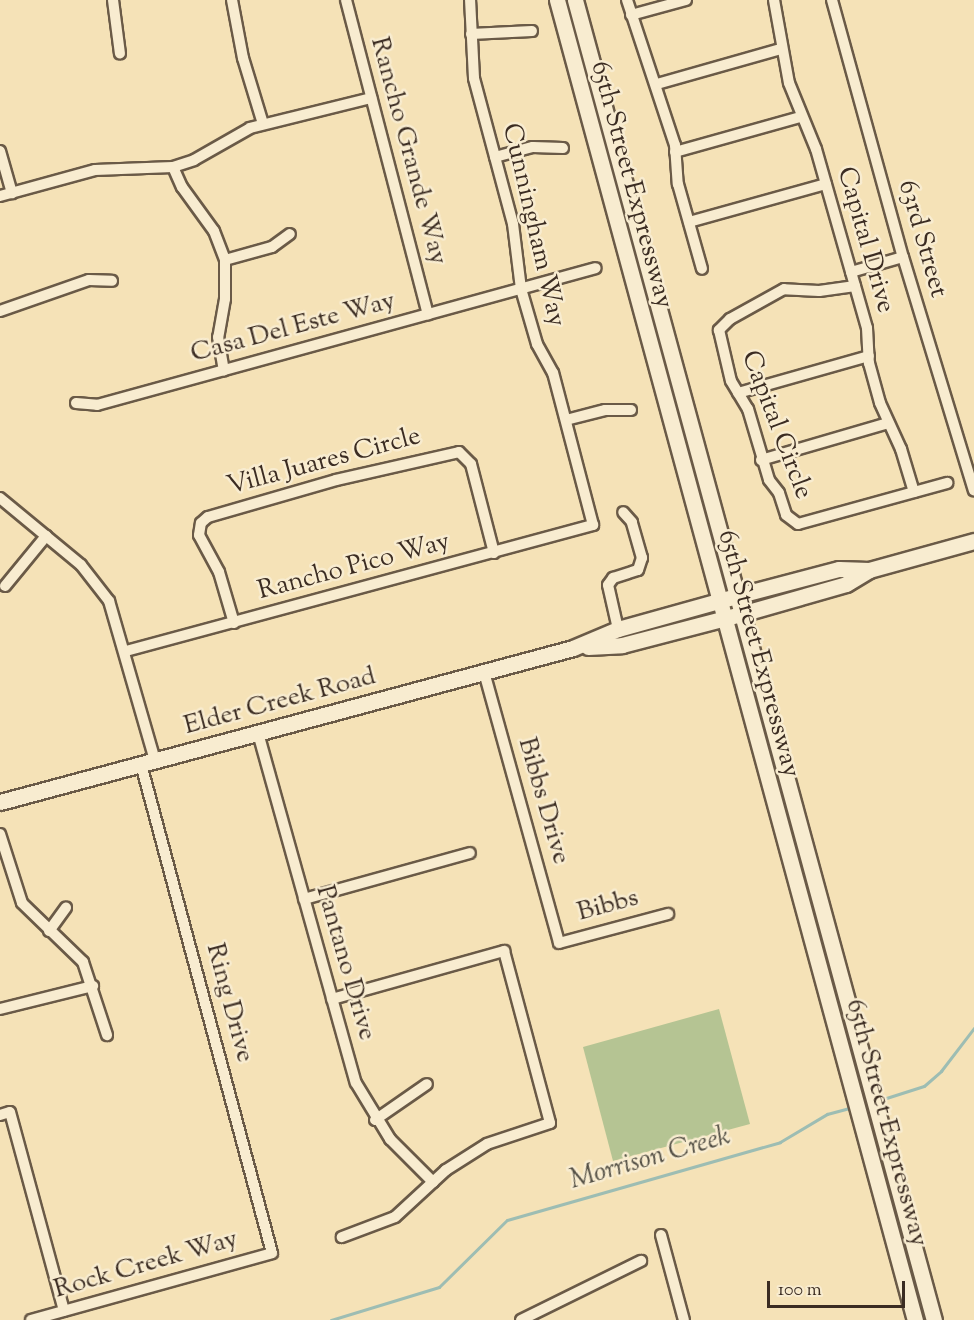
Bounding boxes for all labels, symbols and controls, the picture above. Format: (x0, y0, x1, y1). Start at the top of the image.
street label: Rancho Grande Way (363, 34, 453, 268)
street label: 65th Street Expressway (583, 58, 679, 312)
street label: Cunningham Way (494, 120, 572, 330)
street label: Capital Drive (829, 163, 901, 317)
street label: 63rd Street (890, 177, 954, 301)
street label: Casa Del Este Way (188, 286, 398, 370)
street label: Capital Circle (733, 347, 819, 503)
street label: Villa Juares Circle (224, 421, 424, 503)
street label: Rancho Pico Way (255, 526, 453, 608)
street label: 65th Street Expressway (710, 527, 806, 781)
street label: Elder Creek Road (181, 661, 379, 743)
street label: Bibbs Drive (510, 734, 576, 868)
street label: Pantano Drive (308, 882, 382, 1044)
street label: Bibbs (574, 883, 642, 929)
street label: Ring Drive (198, 940, 260, 1066)
street label: 65th Street Expressway (838, 996, 934, 1250)
water label: Morrison Creek (566, 1121, 734, 1197)
street label: Rock Creek Way (51, 1224, 241, 1306)
scale bar (770, 1269, 908, 1307)
text: 100 m (778, 1278, 822, 1304)

